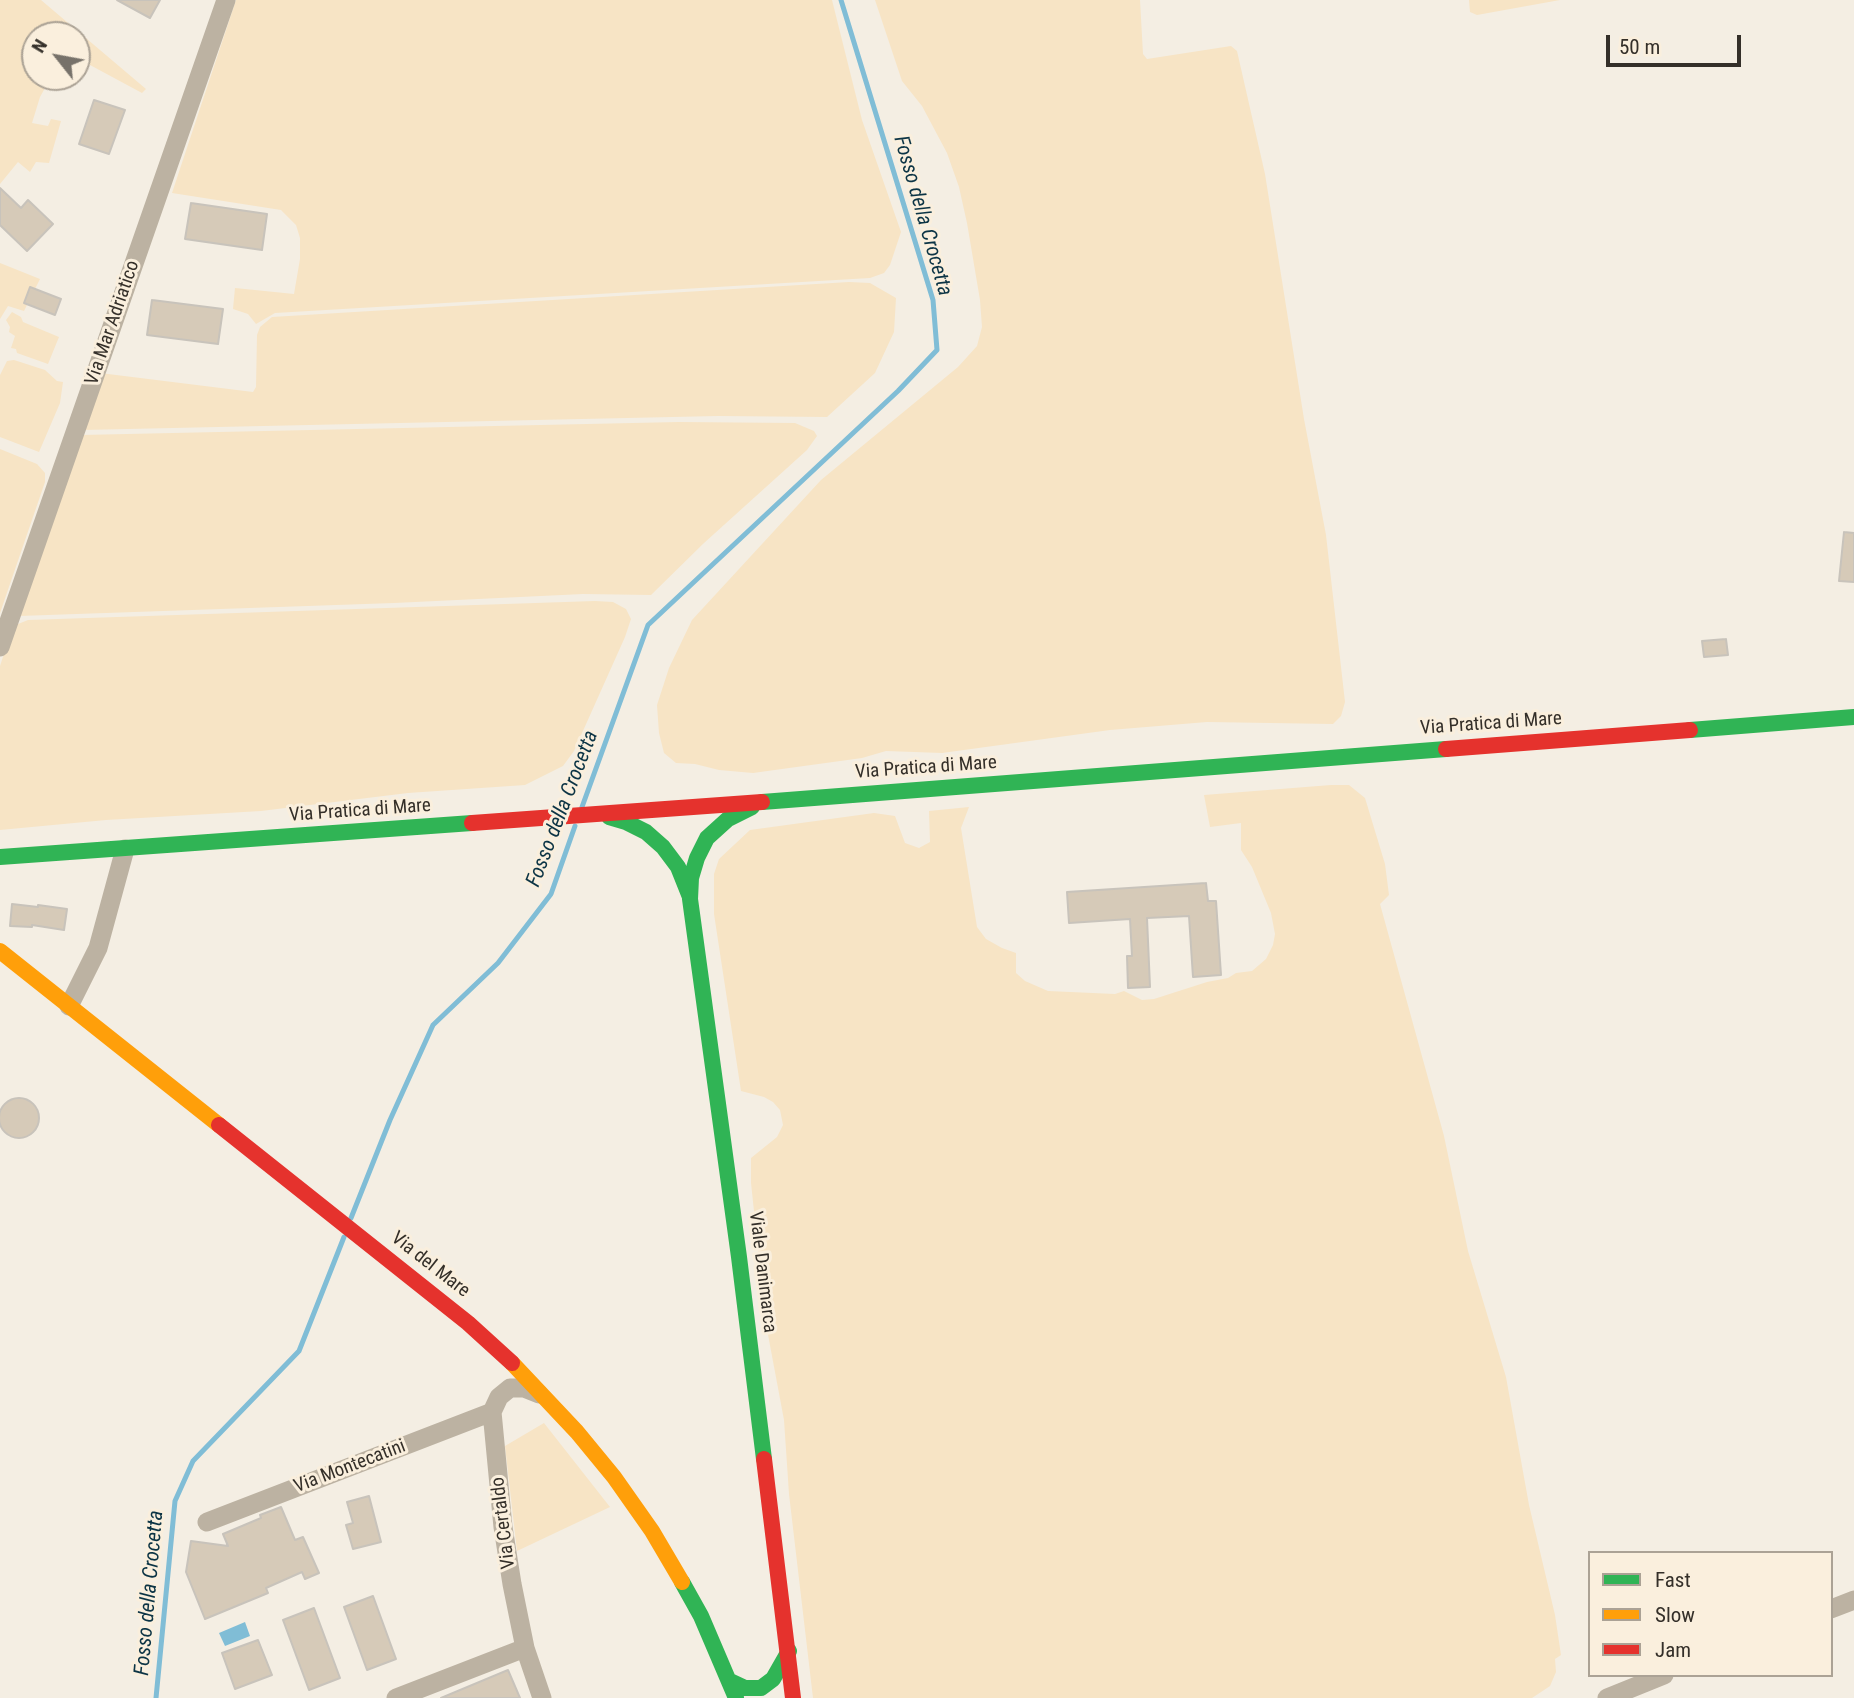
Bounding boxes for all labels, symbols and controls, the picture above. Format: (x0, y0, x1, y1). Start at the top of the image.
north arrow (21, 21, 91, 91)
scale bar (1609, 21, 1744, 65)
text: N (26, 35, 52, 57)
text: 50 m (1619, 35, 1660, 59)
water label: Fosso della Crocetta (887, 133, 957, 299)
street label: Via Mar Adriatico (81, 258, 145, 388)
street label: Via Pratica di Mare (1419, 708, 1563, 740)
water label: Fosso della Crocetta (522, 727, 604, 891)
street label: Via Pratica di Mare (854, 752, 998, 784)
street label: Via Pratica di Mare (288, 795, 432, 827)
street label: Viale Danimarca (743, 1210, 781, 1334)
street label: Via del Mare (386, 1227, 474, 1303)
street label: Via Montecatini (291, 1435, 409, 1499)
street label: Via Certaldo (487, 1476, 521, 1570)
water label: Fosso della Crocetta (130, 1509, 170, 1677)
legend (1588, 1551, 1833, 1677)
text: Fast (1655, 1568, 1691, 1592)
text: Slow (1655, 1603, 1695, 1627)
text: Jam (1655, 1638, 1691, 1662)

